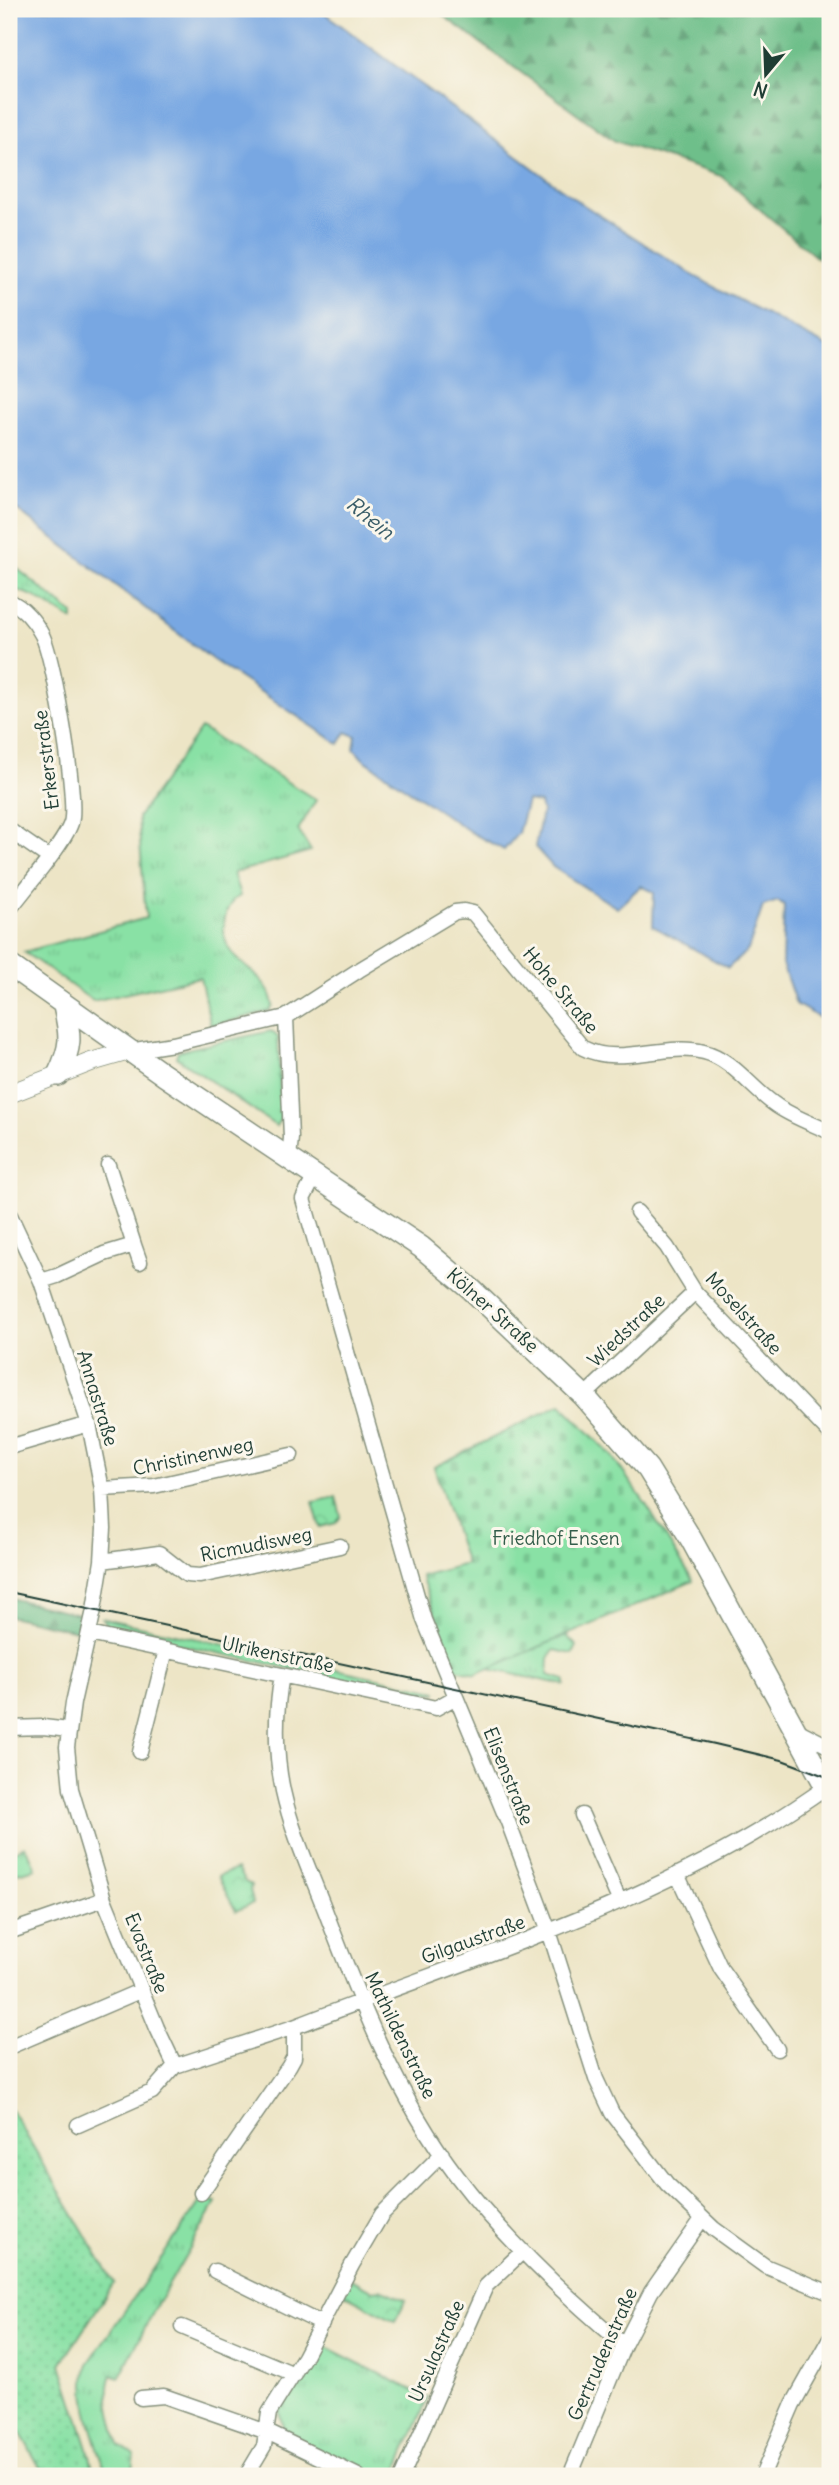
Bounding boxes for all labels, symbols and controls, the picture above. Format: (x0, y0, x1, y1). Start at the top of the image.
north arrow (730, 38, 800, 108)
text: N (750, 77, 771, 104)
water label: Rhein (341, 490, 400, 546)
street label: Erkerstraße (28, 709, 64, 811)
street label: Hohe Straße (518, 942, 604, 1038)
street label: Kölner Straße (442, 1262, 544, 1358)
street label: Moselstraße (701, 1267, 787, 1359)
street label: Wiedstraße (582, 1288, 670, 1372)
street label: Annastraße (72, 1347, 124, 1449)
street label: Christinenweg (131, 1432, 255, 1480)
street label: Ricmudisweg (198, 1521, 314, 1567)
park label: Friedhof Ensen (492, 1526, 620, 1550)
street label: Ulrikenstraße (220, 1630, 336, 1678)
street label: Elisenstraße (478, 1723, 540, 1829)
street label: Evastraße (120, 1909, 174, 1997)
street label: Gilgaustraße (418, 1909, 528, 1969)
street label: Mathildenstraße (360, 1968, 442, 2102)
street label: Gertrudenstraße (562, 2284, 642, 2424)
street label: Ursulastraße (403, 2296, 469, 2406)

